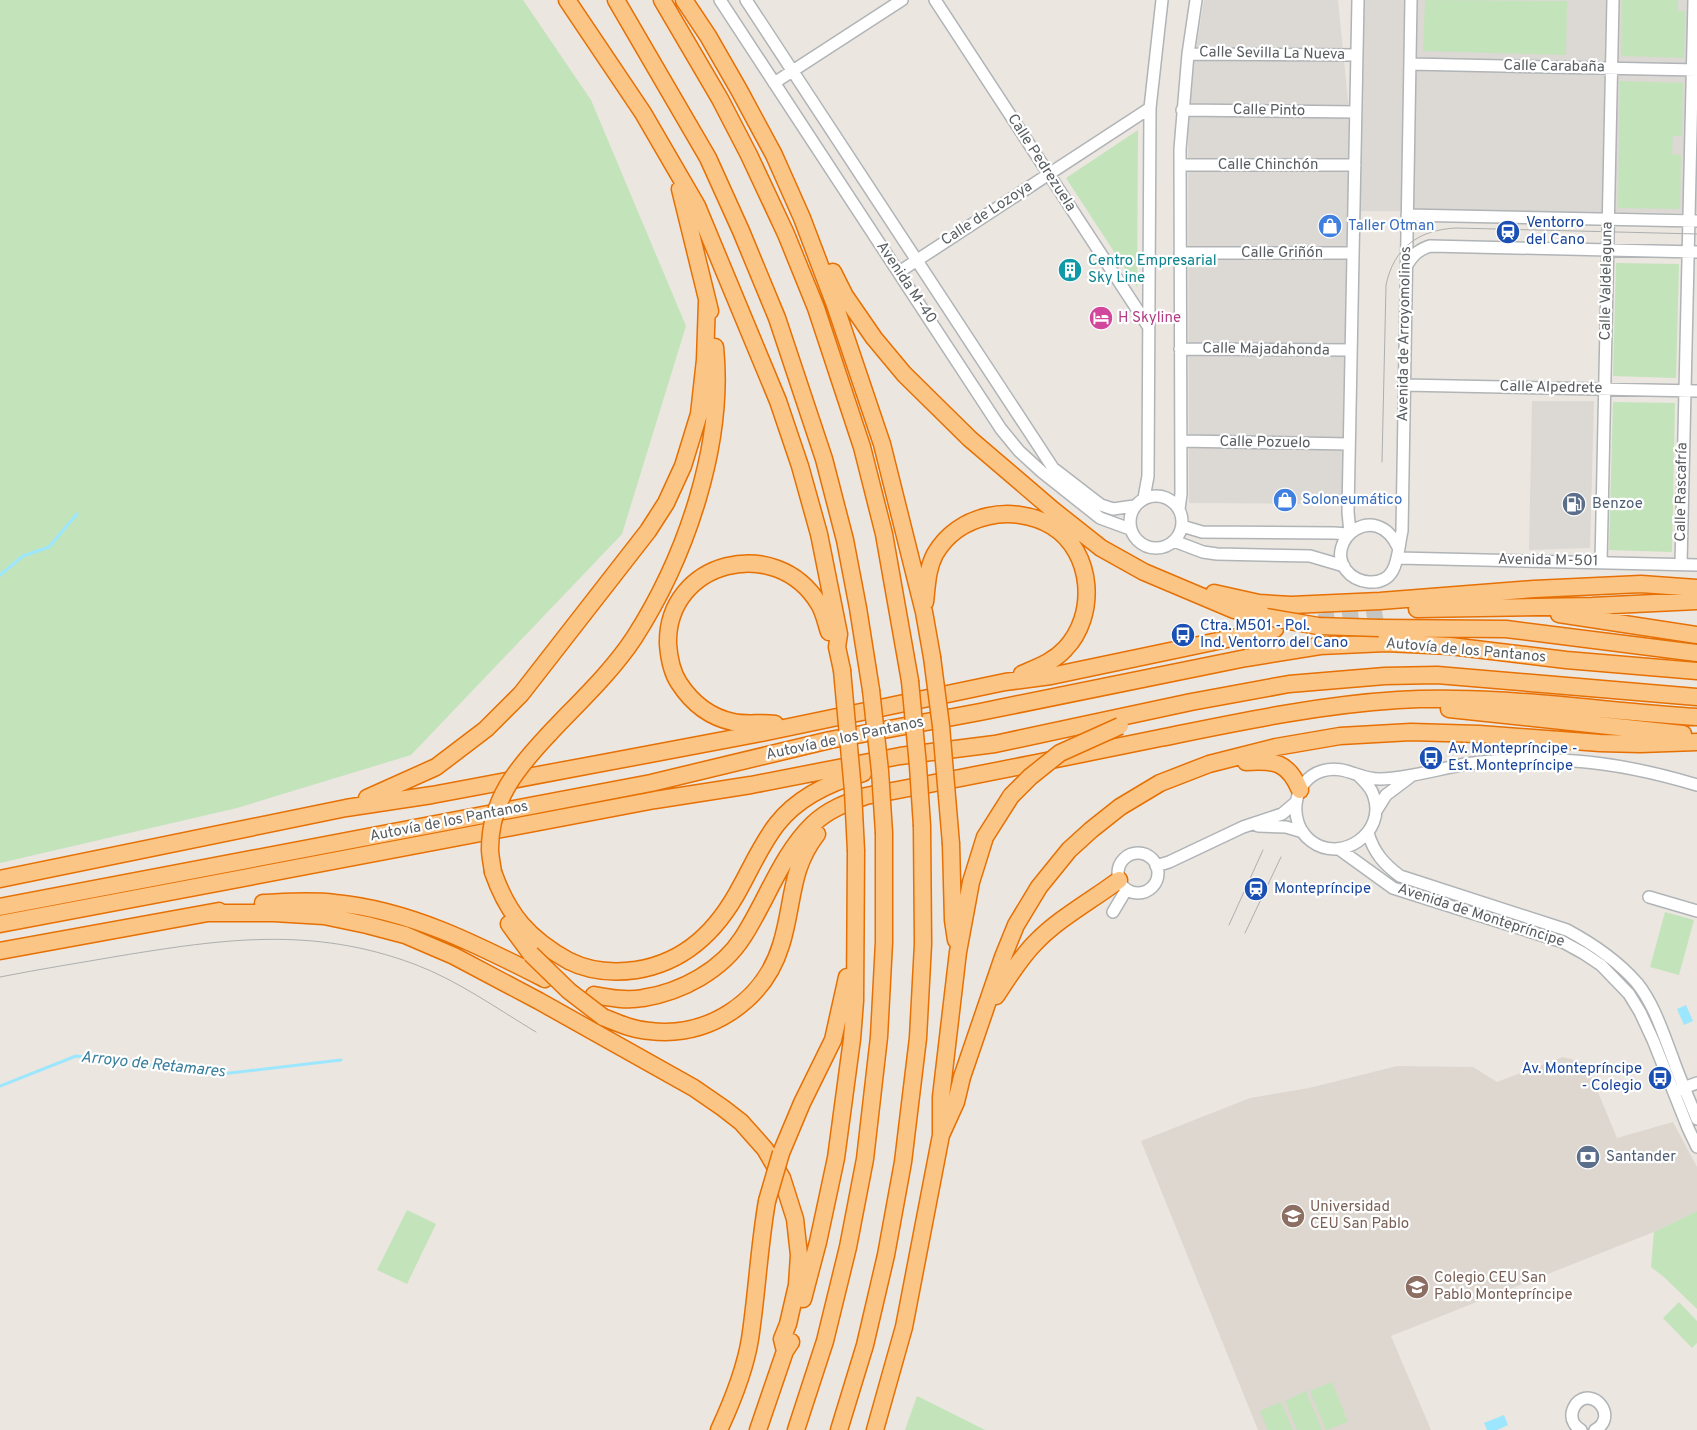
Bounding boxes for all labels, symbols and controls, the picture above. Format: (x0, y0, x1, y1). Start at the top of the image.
street label: Calle Sevilla La Nueva (1199, 43, 1345, 65)
street label: Calle Carabaña (1503, 57, 1605, 77)
street label: Calle Pinto (1233, 101, 1305, 121)
street label: Calle Pedrezuela (1002, 111, 1080, 215)
street label: Calle Chinchón (1218, 156, 1318, 175)
street label: Calle de Lozoya (938, 177, 1036, 251)
shop icon: Taller Otman (1317, 213, 1343, 239)
place label: Ventorro del Cano (1526, 214, 1585, 250)
place label: Taller Otman (1348, 217, 1434, 236)
station icon: Ventorro del Cano (1495, 219, 1521, 245)
street label: Calle Valdelaguna (1596, 221, 1618, 341)
street label: Avenida M-40 (872, 238, 940, 328)
street label: Calle Griñón (1241, 244, 1323, 263)
street label: Avenida de Arroyomolinos (1394, 246, 1416, 422)
place label: Centro Empresarial Sky Line (1088, 252, 1217, 288)
building icon: Centro Empresarial Sky Line (1057, 257, 1083, 283)
hotel icon: H Skyline (1088, 305, 1114, 331)
place label: H Skyline (1118, 309, 1181, 328)
street label: Calle Majadahonda (1202, 339, 1330, 361)
street label: Calle Alpedrete (1499, 378, 1603, 398)
street label: Calle Pozuelo (1219, 433, 1311, 453)
street label: Calle Rascafría (1672, 442, 1692, 542)
shop icon: Soloneumático (1272, 487, 1298, 513)
place label: Soloneumático (1302, 491, 1402, 510)
fuel station icon: Benzoe (1561, 491, 1587, 517)
place label: Benzoe (1592, 495, 1643, 514)
street label: Avenida M-501 (1498, 551, 1598, 571)
place label: Ctra. M501 - Pol. Ind. Ventorro del Cano (1200, 617, 1348, 653)
bus stop icon: Ctra. M501 - Pol. Ind. Ventorro del Cano (1170, 622, 1196, 648)
street label: Autovía de los Pantanos (1385, 635, 1547, 667)
street label: Autovía de los Pantanos (764, 713, 926, 765)
place label: Av. Montepríncipe - Est. Montepríncipe (1448, 740, 1578, 776)
bus stop icon: Av. Montepríncipe - Est. Montepríncipe (1418, 745, 1444, 771)
street label: Autovía de los Pantanos (368, 797, 530, 847)
station icon: Montepríncipe (1243, 876, 1269, 902)
place label: Montepríncipe (1274, 880, 1371, 899)
street label: Avenida de Montepríncipe (1395, 880, 1567, 952)
water label: Arroyo de Retamares (80, 1047, 227, 1083)
place label: Av. Montepríncipe - Colegio (1522, 1060, 1642, 1096)
bus stop icon: Av. Montepríncipe - Colegio (1647, 1065, 1673, 1091)
bank icon: Santander (1575, 1144, 1601, 1170)
place label: Santander (1606, 1148, 1676, 1167)
place label: Universidad CEU San Pablo (1310, 1198, 1409, 1234)
school or university icon: Universidad CEU San Pablo (1280, 1203, 1306, 1229)
place label: Colegio CEU San Pablo Montepríncipe (1434, 1269, 1572, 1305)
school or university icon: Colegio CEU San Pablo Montepríncipe (1404, 1274, 1430, 1300)

